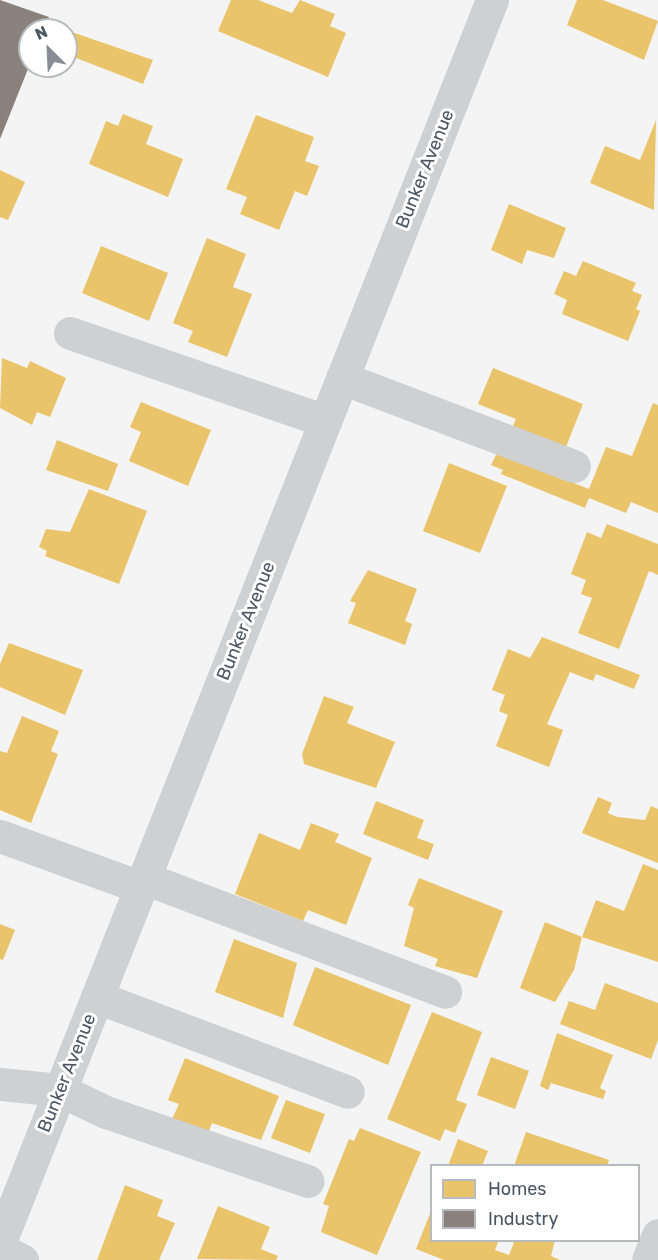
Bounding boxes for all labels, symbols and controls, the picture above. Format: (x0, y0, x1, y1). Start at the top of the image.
north arrow (18, 18, 78, 78)
text: N (32, 22, 50, 44)
street label: Bunker Avenue (391, 106, 459, 232)
street label: Bunker Avenue (212, 558, 280, 684)
street label: Bunker Avenue (33, 1010, 101, 1136)
legend (430, 1164, 640, 1242)
text: Homes (488, 1178, 546, 1200)
text: Industry (488, 1208, 558, 1230)

